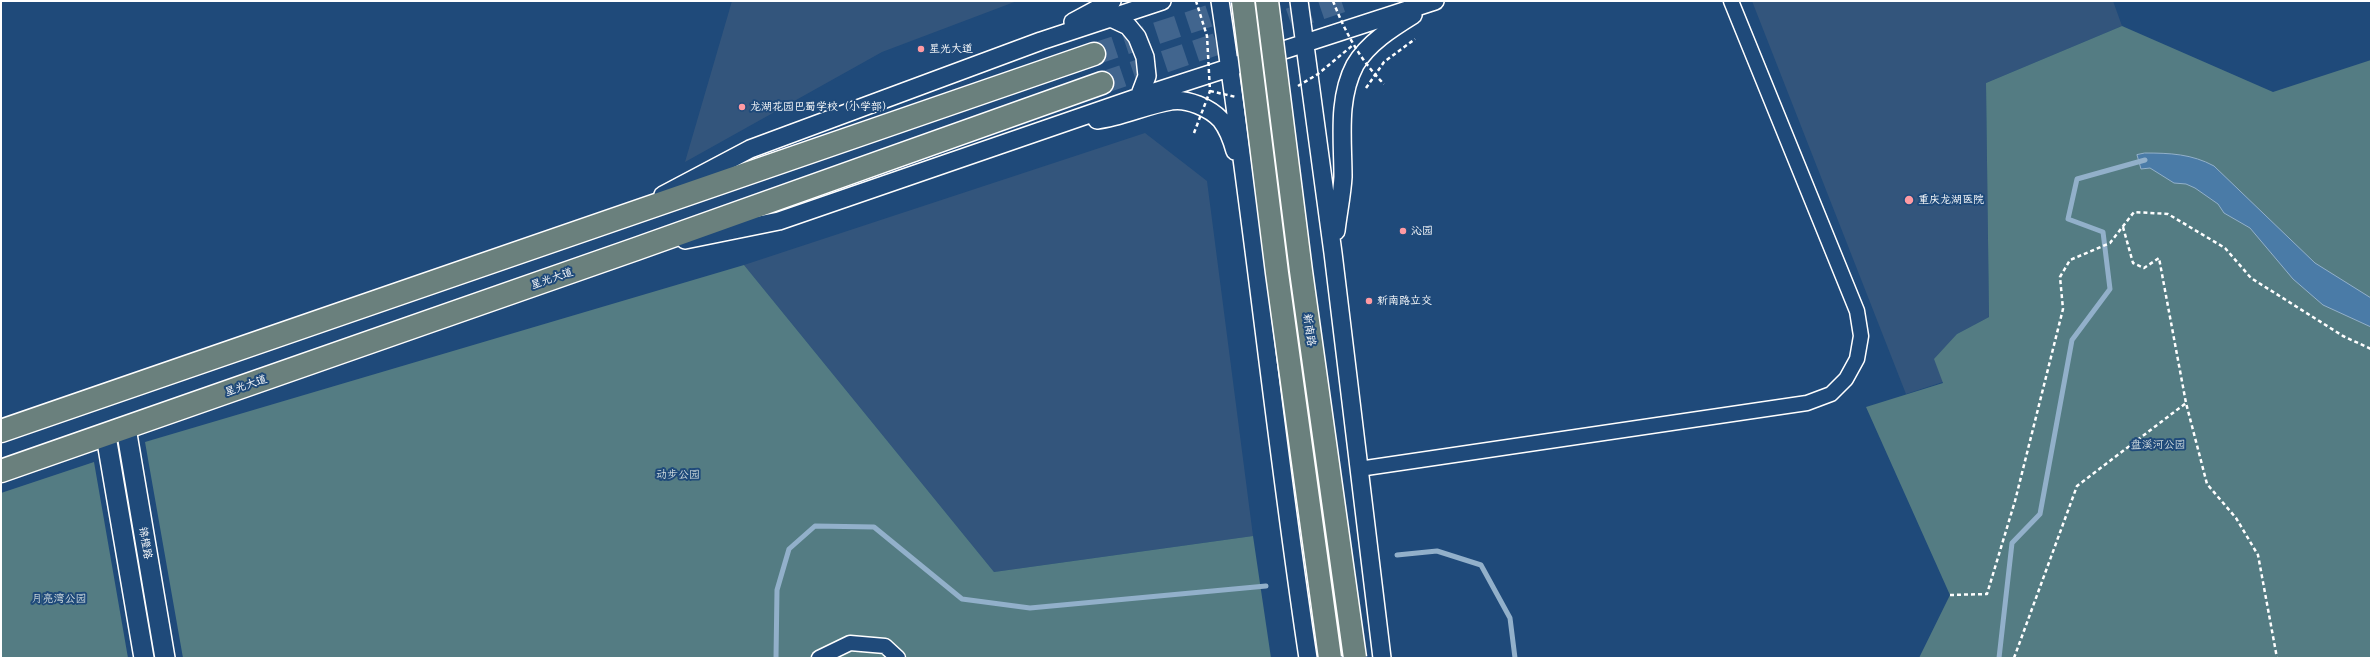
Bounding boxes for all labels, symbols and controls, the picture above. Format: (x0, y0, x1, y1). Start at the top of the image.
place label: 星光大道 (929, 42, 973, 56)
marker: 星光大道 (916, 44, 926, 54)
place label: 龙湖花园巴蜀学校（小学部） (750, 100, 893, 114)
marker: 龙湖花园巴蜀学校（小学部） (737, 102, 747, 112)
place label: 重庆龙湖医院 (1918, 193, 1984, 207)
marker: 重庆龙湖医院 (1903, 194, 1915, 206)
place label: 沁园 (1411, 224, 1433, 238)
marker: 沁园 (1398, 226, 1408, 236)
street label: 星光大道 (529, 266, 575, 292)
place label: 新南路立交 (1377, 294, 1432, 308)
marker: 新南路立交 (1364, 296, 1374, 306)
street label: 新南路 (1300, 313, 1318, 347)
street label: 星光大道 (223, 373, 269, 399)
park label: 盘溪河公园 (2131, 438, 2185, 452)
park label: 动步公园 (656, 468, 700, 482)
street label: 锦橙路 (136, 526, 154, 560)
park label: 月亮湾公园 (32, 592, 86, 606)

